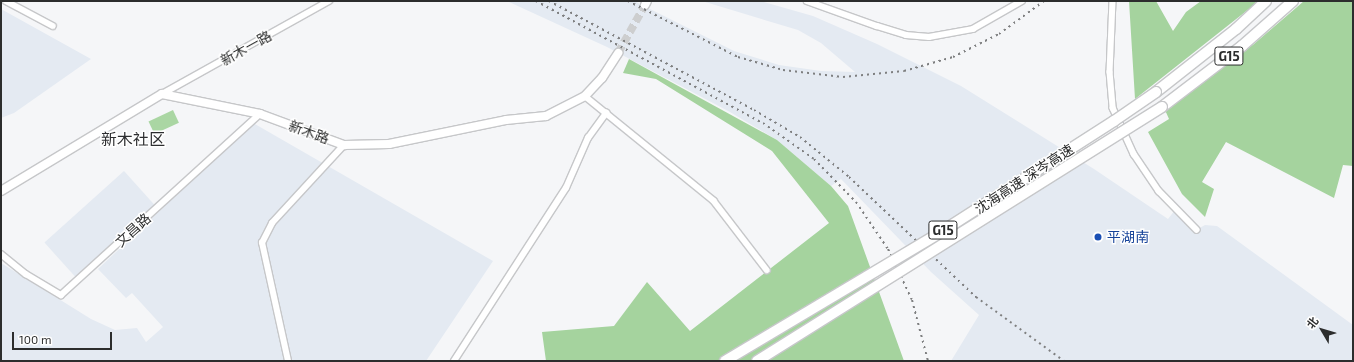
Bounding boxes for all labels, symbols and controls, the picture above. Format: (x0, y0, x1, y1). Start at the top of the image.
street label: 新木一路 (217, 27, 275, 69)
road number: G15 (1214, 45, 1244, 67)
street label: 新木路 (286, 117, 332, 147)
district label: 新木社区 (101, 129, 165, 149)
street label: 沈海高速 深岑高速 (971, 141, 1077, 217)
street label: 文昌路 (112, 210, 154, 250)
road number: G15 (928, 219, 958, 241)
place label: 平湖南 (1107, 229, 1149, 245)
marker: 平湖南 (1092, 231, 1104, 243)
north arrow (1302, 310, 1342, 350)
text: 北 (1304, 314, 1321, 331)
scale bar (14, 324, 114, 350)
text: 100 m (19, 332, 51, 346)

